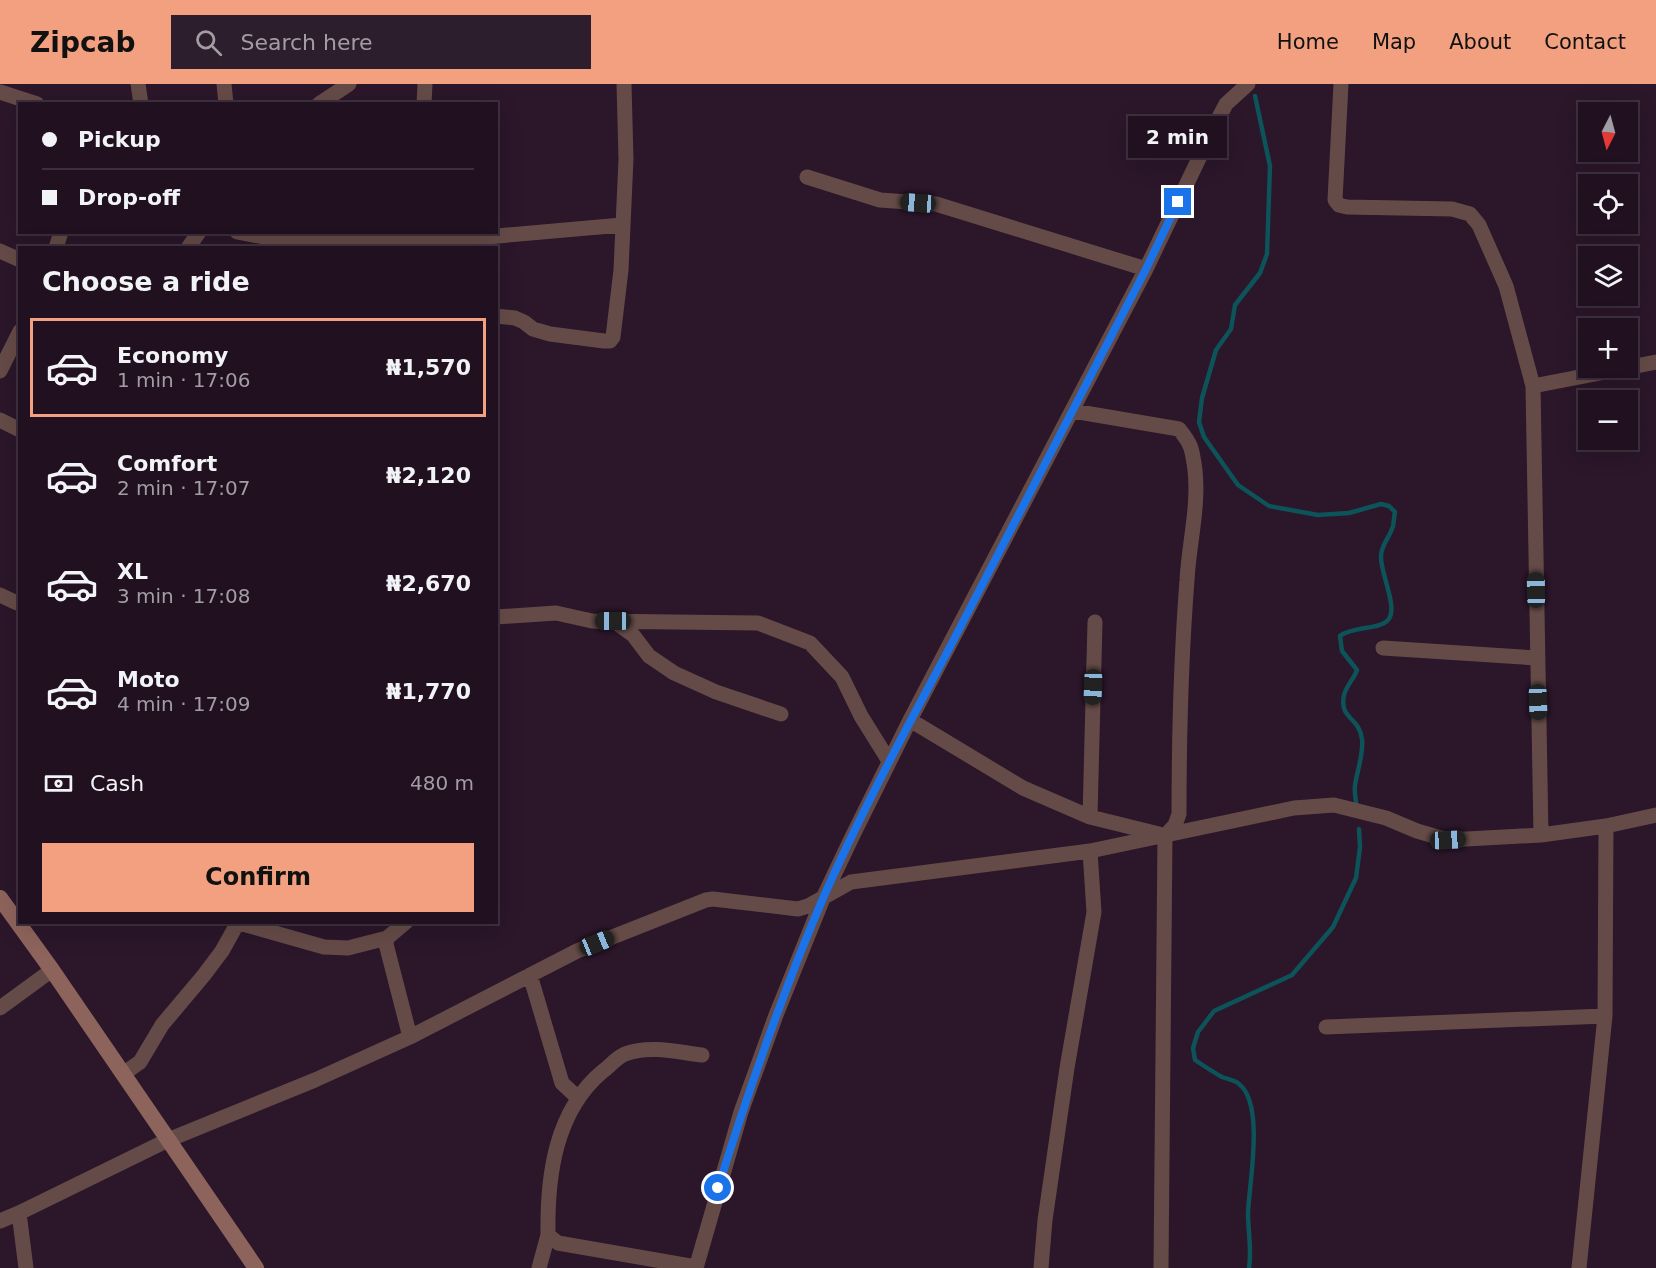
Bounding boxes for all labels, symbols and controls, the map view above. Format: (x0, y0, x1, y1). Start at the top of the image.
search box (171, 15, 591, 69)
text: Zipcab (30, 26, 135, 59)
icon: search (192, 26, 225, 59)
text: Search here (240, 30, 373, 55)
text: Home (1277, 30, 1339, 54)
text: Map (1372, 30, 1416, 54)
text: About (1449, 30, 1511, 54)
text: Contact (1544, 30, 1626, 54)
north arrow (1578, 102, 1638, 162)
map controls (1578, 102, 1638, 450)
callout: 2 min (1128, 115, 1228, 157)
text: 2 min (1146, 125, 1209, 149)
text: Pickup (78, 127, 161, 152)
button: locate (1578, 174, 1638, 234)
text: Drop-off (78, 185, 180, 210)
route end (1164, 188, 1191, 215)
car (899, 193, 937, 213)
button: layers (1578, 246, 1638, 306)
text: Choose a ride (42, 266, 250, 297)
button: + (1578, 318, 1638, 378)
icon: car (45, 341, 99, 395)
text: Economy (117, 343, 228, 368)
text: ₦1,570 (386, 355, 471, 380)
text: 1 min · 17:06 (117, 368, 251, 392)
button: − (1578, 390, 1638, 450)
icon: car (45, 449, 99, 503)
text: Comfort (117, 451, 217, 476)
text: ₦2,120 (386, 463, 471, 488)
text: 2 min · 17:07 (117, 476, 251, 500)
icon: car (45, 557, 99, 611)
text: XL (117, 559, 148, 584)
text: ₦2,670 (386, 571, 471, 596)
car (1527, 572, 1545, 608)
text: 3 min · 17:08 (117, 584, 251, 608)
car (595, 612, 631, 630)
icon: car (45, 665, 99, 719)
text: Moto (117, 667, 180, 692)
car (1083, 669, 1103, 705)
text: ₦1,770 (386, 679, 471, 704)
car (1528, 684, 1548, 720)
text: 4 min · 17:09 (117, 692, 251, 716)
icon: cash (42, 767, 75, 800)
text: Cash (90, 771, 144, 796)
text: 480 m (410, 771, 474, 795)
car (1430, 830, 1466, 850)
button: Confirm (42, 843, 474, 912)
car (577, 928, 617, 958)
route start (704, 1174, 731, 1201)

